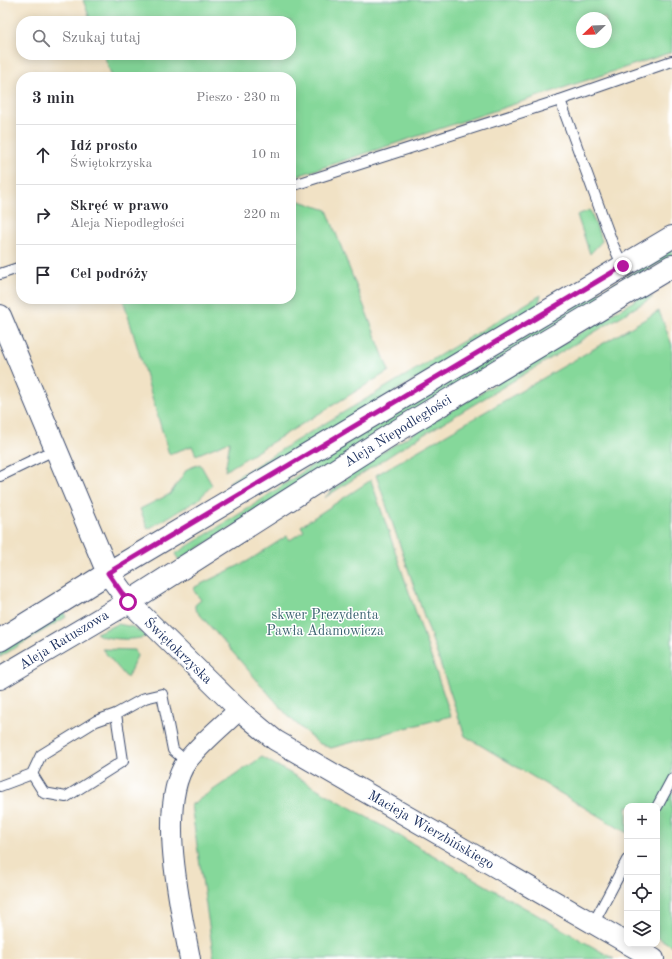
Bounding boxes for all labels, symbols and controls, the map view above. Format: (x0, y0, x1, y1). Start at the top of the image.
north arrow (576, 12, 612, 48)
search box (16, 16, 296, 60)
icon: search (30, 27, 52, 49)
text: Szukaj tutaj (62, 31, 141, 46)
text: 3 min (32, 90, 75, 107)
text: Pieszo · 230 m (196, 91, 280, 104)
text: Idź prosto (70, 139, 137, 154)
icon: ahead (32, 144, 54, 166)
text: 10 m (251, 148, 280, 161)
text: Świętokrzyska (70, 157, 152, 170)
text: Skręć w prawo (70, 199, 169, 214)
icon: right (32, 204, 54, 226)
text: 220 m (243, 208, 280, 221)
text: Aleja Niepodległości (70, 217, 184, 230)
route end (614, 257, 632, 275)
icon: arrive (32, 264, 54, 286)
text: Cel podróży (70, 267, 148, 282)
street label: Aleja Niepodległości (342, 392, 454, 470)
route start (119, 593, 137, 611)
street label: Aleja Ratuszowa (17, 608, 111, 672)
park label: skwer Prezydenta Pawła Adamowicza (266, 608, 384, 638)
street label: Świętokrzyska (141, 612, 218, 687)
street label: Macieja Wierzbińskiego (365, 788, 497, 872)
map controls (624, 803, 660, 947)
button: + (624, 803, 660, 839)
button: − (624, 839, 660, 875)
button: locate (624, 875, 660, 911)
button: layers (624, 911, 660, 947)

